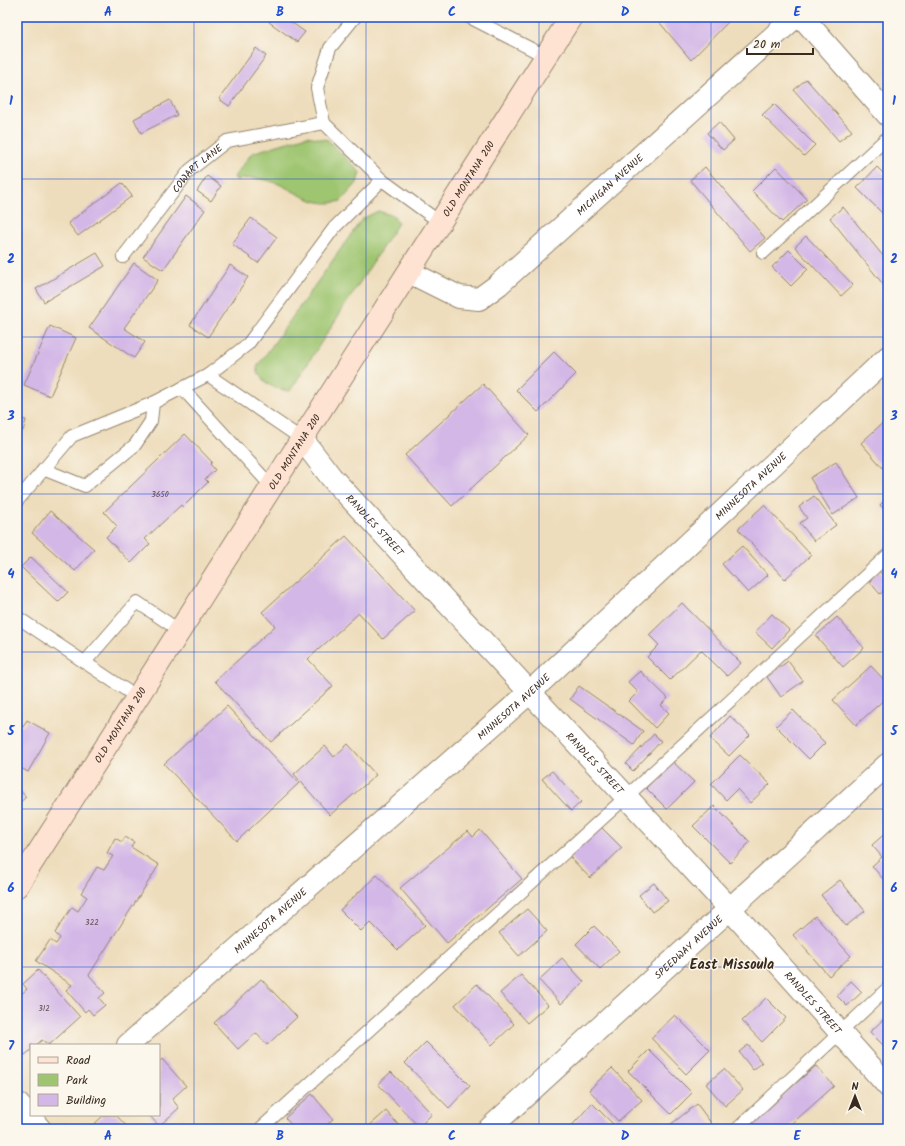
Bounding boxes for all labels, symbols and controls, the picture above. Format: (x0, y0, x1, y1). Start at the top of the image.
text: A (104, 2, 112, 23)
text: B (276, 2, 284, 23)
text: C (448, 2, 456, 23)
text: D (621, 2, 630, 23)
text: E (793, 2, 801, 23)
scale bar (747, 30, 813, 56)
text: 20 m (753, 35, 781, 54)
text: 1 (9, 91, 13, 112)
text: 1 (892, 91, 896, 112)
street label: OLD MONTANA 200 (439, 138, 499, 220)
street label: COWART LANE (168, 140, 227, 197)
street label: MICHIGAN AVENUE (573, 150, 648, 220)
text: 2 (7, 249, 15, 270)
text: 2 (890, 249, 898, 270)
text: 3 (6, 406, 15, 427)
text: 3 (889, 406, 898, 427)
street label: OLD MONTANA 200 (265, 411, 325, 493)
street label: MINNESOTA AVENUE (712, 448, 792, 524)
house number: 3650 (151, 488, 169, 501)
street label: RANDLES STREET (342, 491, 408, 561)
text: 4 (7, 564, 15, 585)
text: 4 (890, 564, 898, 585)
street label: MINNESOTA AVENUE (474, 669, 555, 744)
street label: OLD MONTANA 200 (90, 684, 151, 766)
text: 5 (7, 721, 16, 742)
text: 5 (890, 721, 899, 742)
street label: RANDLES STREET (561, 729, 628, 799)
text: 6 (7, 878, 15, 899)
text: 6 (890, 878, 898, 899)
street label: MINNESOTA AVENUE (230, 884, 312, 958)
street label: SPEEDWAY AVENUE (651, 911, 728, 983)
house number: 322 (85, 916, 99, 929)
district label: East Missoula (690, 954, 774, 976)
street label: RANDLES STREET (780, 968, 846, 1039)
house number: 312 (38, 1002, 50, 1015)
text: 7 (8, 1036, 15, 1057)
text: 7 (891, 1036, 898, 1057)
legend (30, 1044, 160, 1116)
text: Road (66, 1051, 91, 1070)
text: Park (66, 1071, 88, 1090)
north arrow (835, 1076, 875, 1116)
text: N (852, 1078, 859, 1096)
text: Building (66, 1091, 106, 1110)
text: A (104, 1126, 112, 1146)
text: B (276, 1126, 284, 1146)
text: C (448, 1126, 456, 1146)
text: D (621, 1126, 630, 1146)
text: E (793, 1126, 801, 1146)

